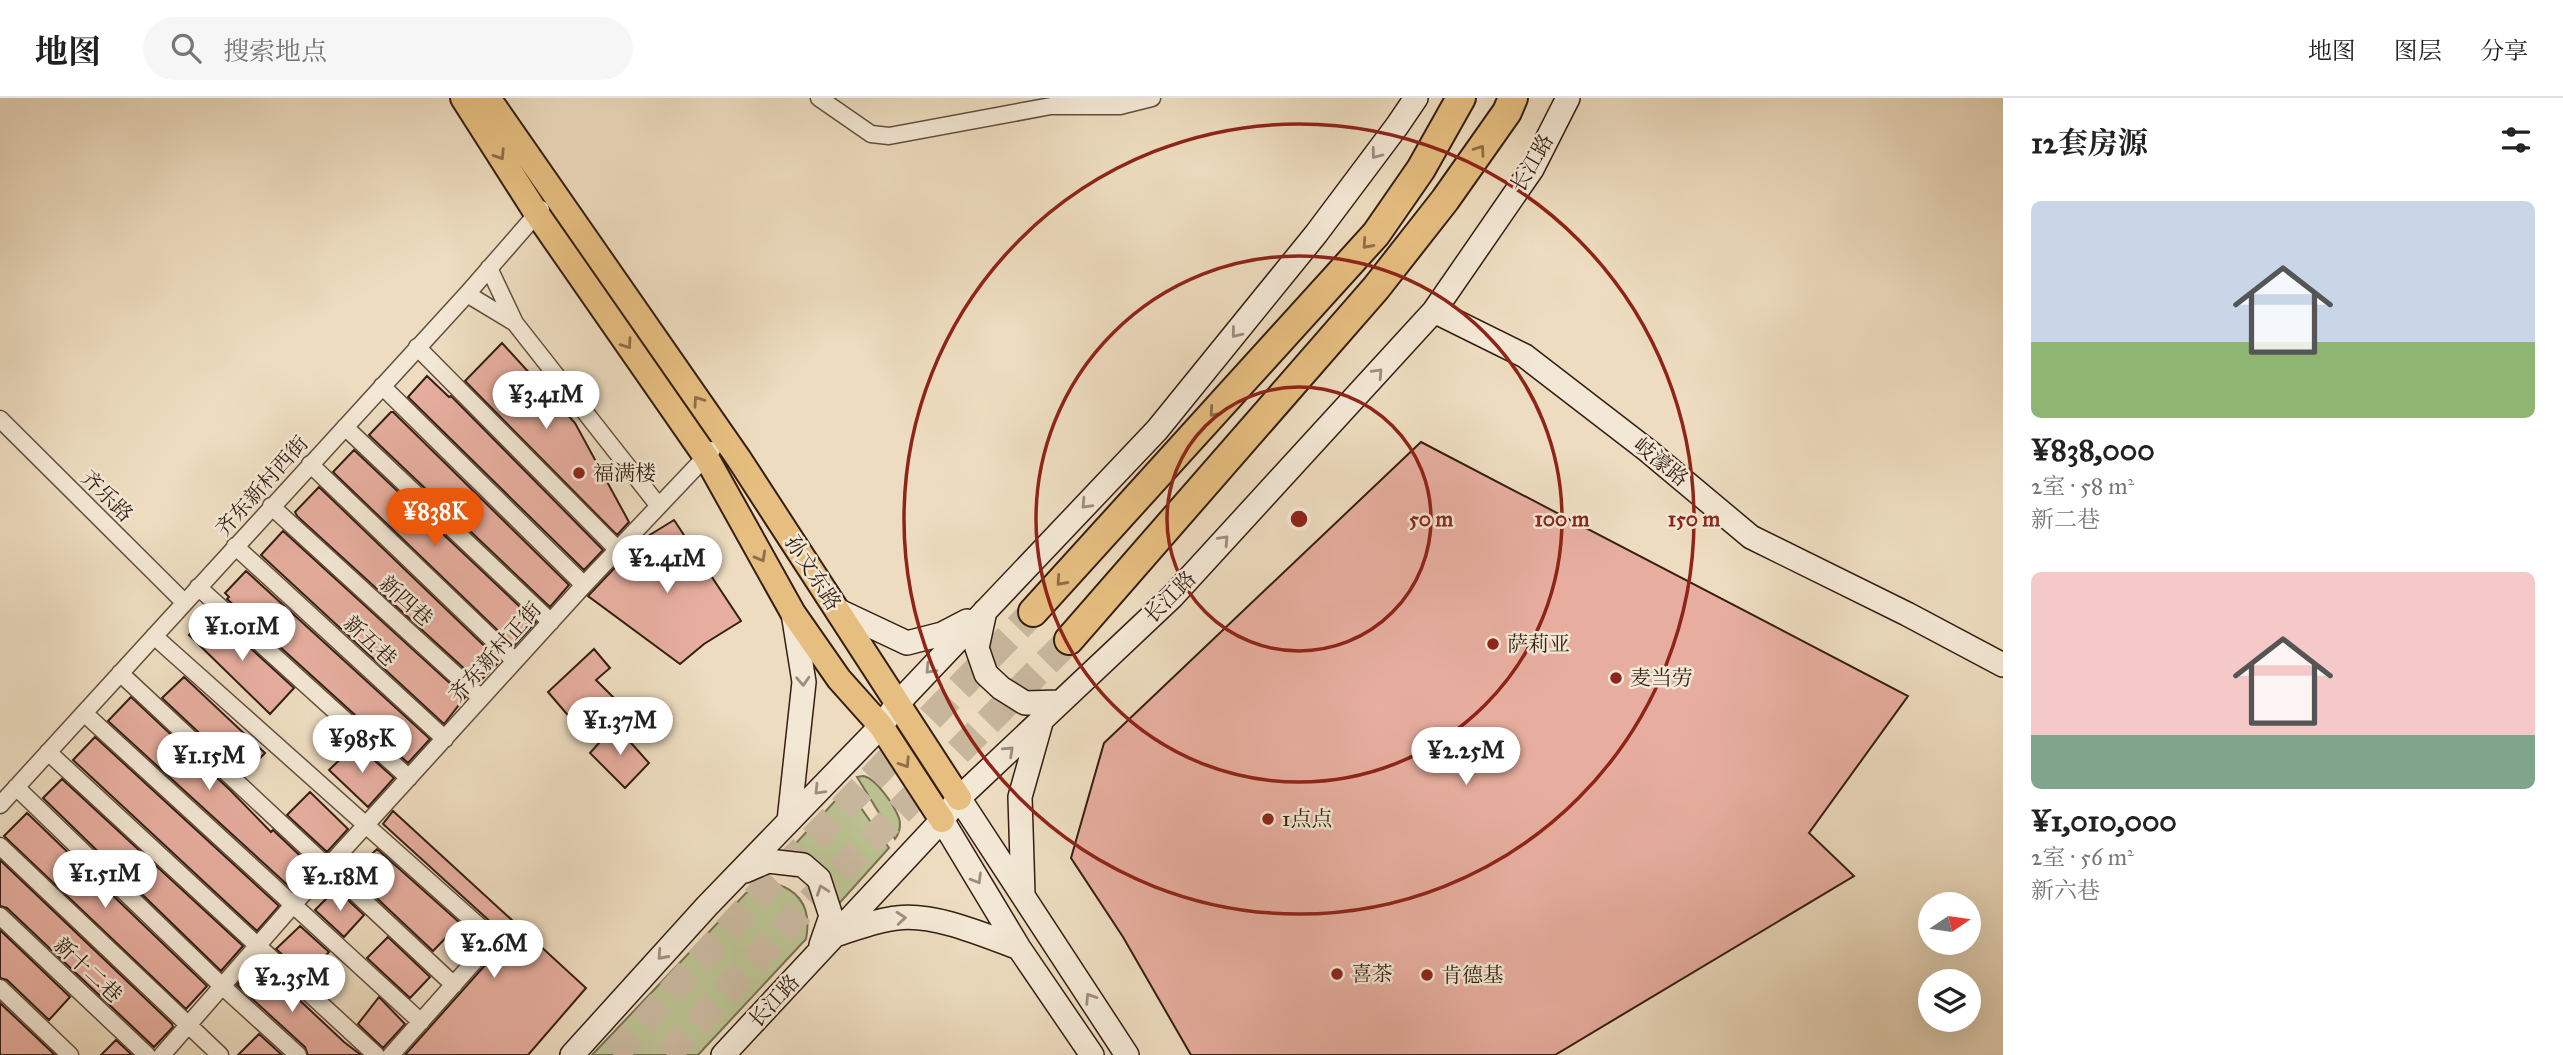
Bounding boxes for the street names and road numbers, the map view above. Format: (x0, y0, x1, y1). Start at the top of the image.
street label: 长江路 (1505, 129, 1559, 197)
street label: 齐东新村西街 (210, 430, 314, 542)
street label: 岐濠路 (1628, 432, 1694, 492)
street label: 齐乐路 (76, 465, 138, 527)
street label: 孙文东路 (779, 531, 847, 615)
street label: 长江路 (1139, 566, 1201, 628)
street label: 新四巷 (374, 570, 438, 632)
street label: 齐东新村正街 (443, 596, 547, 708)
street label: 新五巷 (338, 610, 402, 672)
street label: 新十二巷 (48, 932, 128, 1008)
street label: 长江路 (743, 969, 805, 1033)

